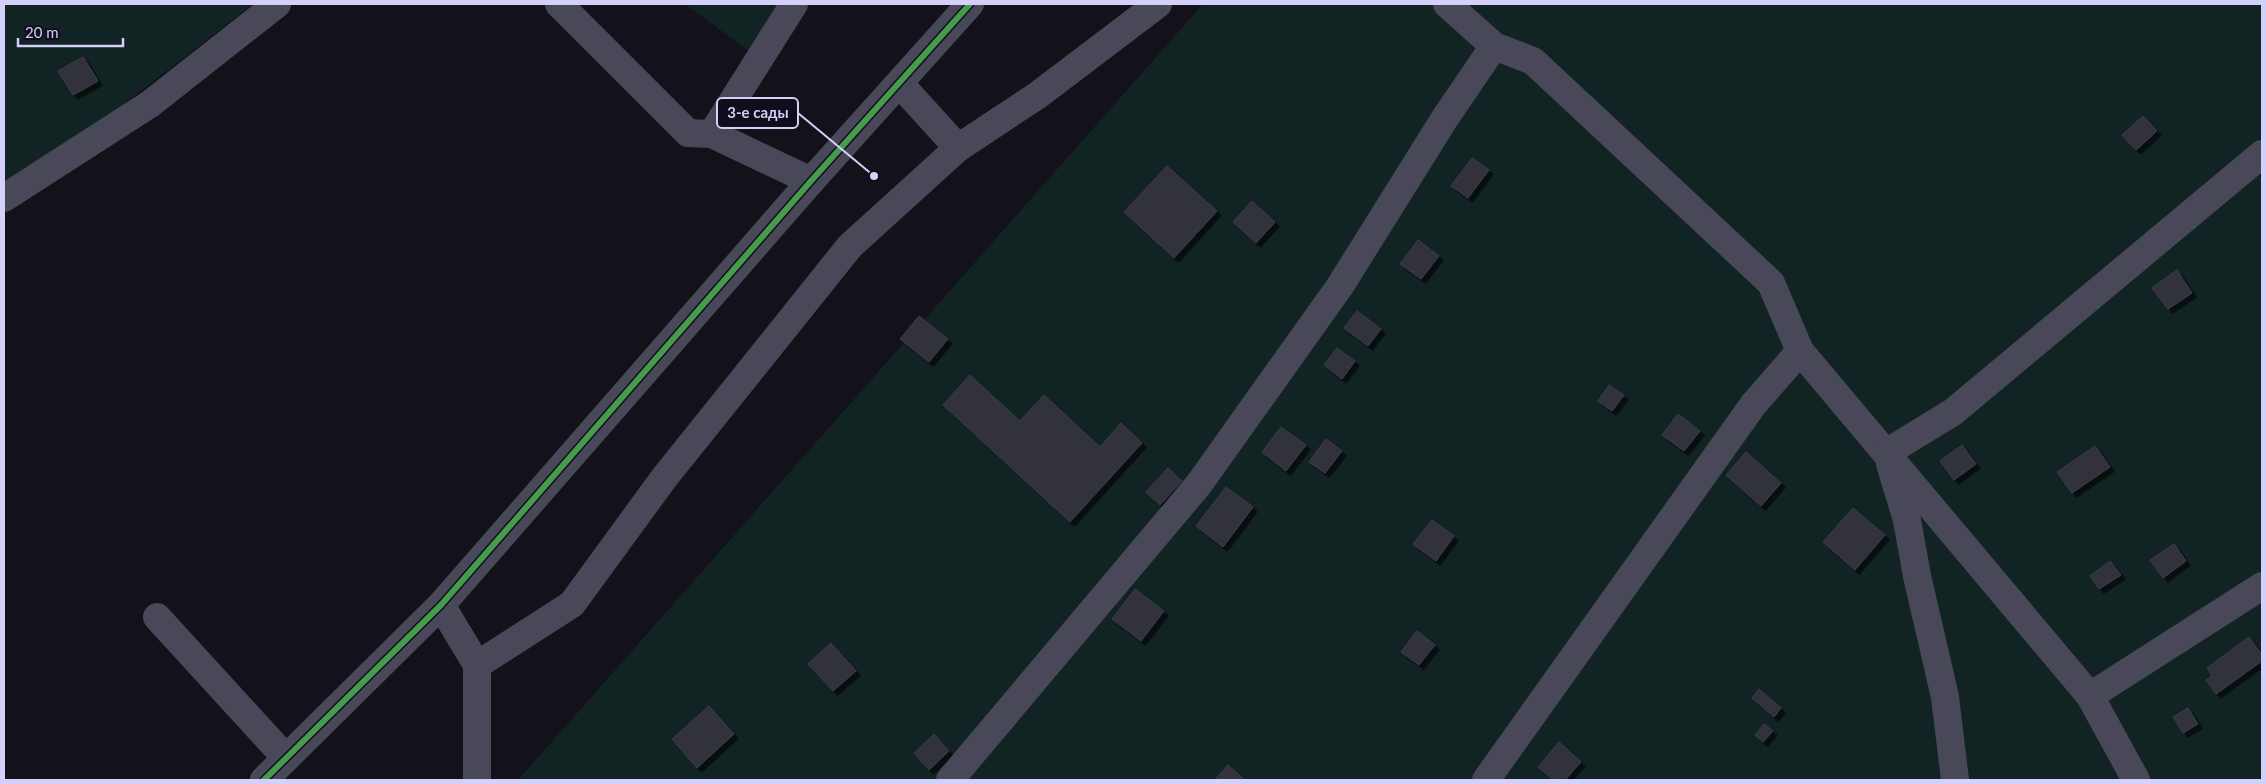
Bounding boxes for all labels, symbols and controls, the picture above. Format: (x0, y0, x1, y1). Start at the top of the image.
scale bar (18, 15, 122, 47)
text: 20 m (25, 23, 59, 41)
callout: 3-е сады (717, 98, 798, 128)
text: 3-е сады (727, 103, 789, 121)

